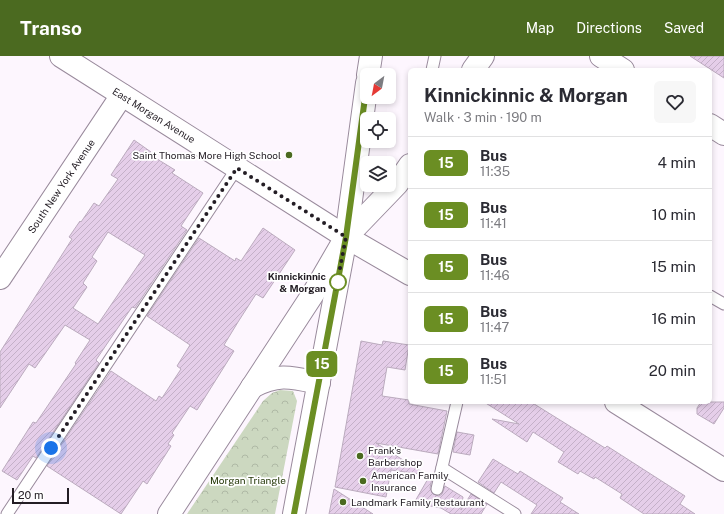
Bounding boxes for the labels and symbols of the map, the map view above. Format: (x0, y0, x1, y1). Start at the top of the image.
north arrow (360, 68, 396, 104)
street label: East Morgan Avenue (110, 85, 198, 145)
street label: South New York Avenue (25, 136, 97, 235)
place label: Saint Thomas More High School (132, 149, 281, 161)
marker: Saint Thomas More High School (284, 150, 294, 160)
place label: Kinnickinnic & Morgan (268, 270, 327, 294)
marker: Kinnickinnic & Morgan (329, 273, 347, 291)
line badge: 15 (304, 351, 340, 377)
your location (41, 438, 61, 458)
place label: Frank's Barbershop (368, 444, 422, 468)
marker: Frank's Barbershop (355, 451, 365, 461)
place label: American Family Insurance (371, 469, 449, 493)
park label: Morgan Triangle (210, 474, 286, 486)
marker: American Family Insurance (358, 476, 368, 486)
scale bar (12, 486, 69, 505)
place label: Landmark Family Restaurant (351, 496, 484, 508)
marker: Landmark Family Restaurant (338, 497, 348, 507)

